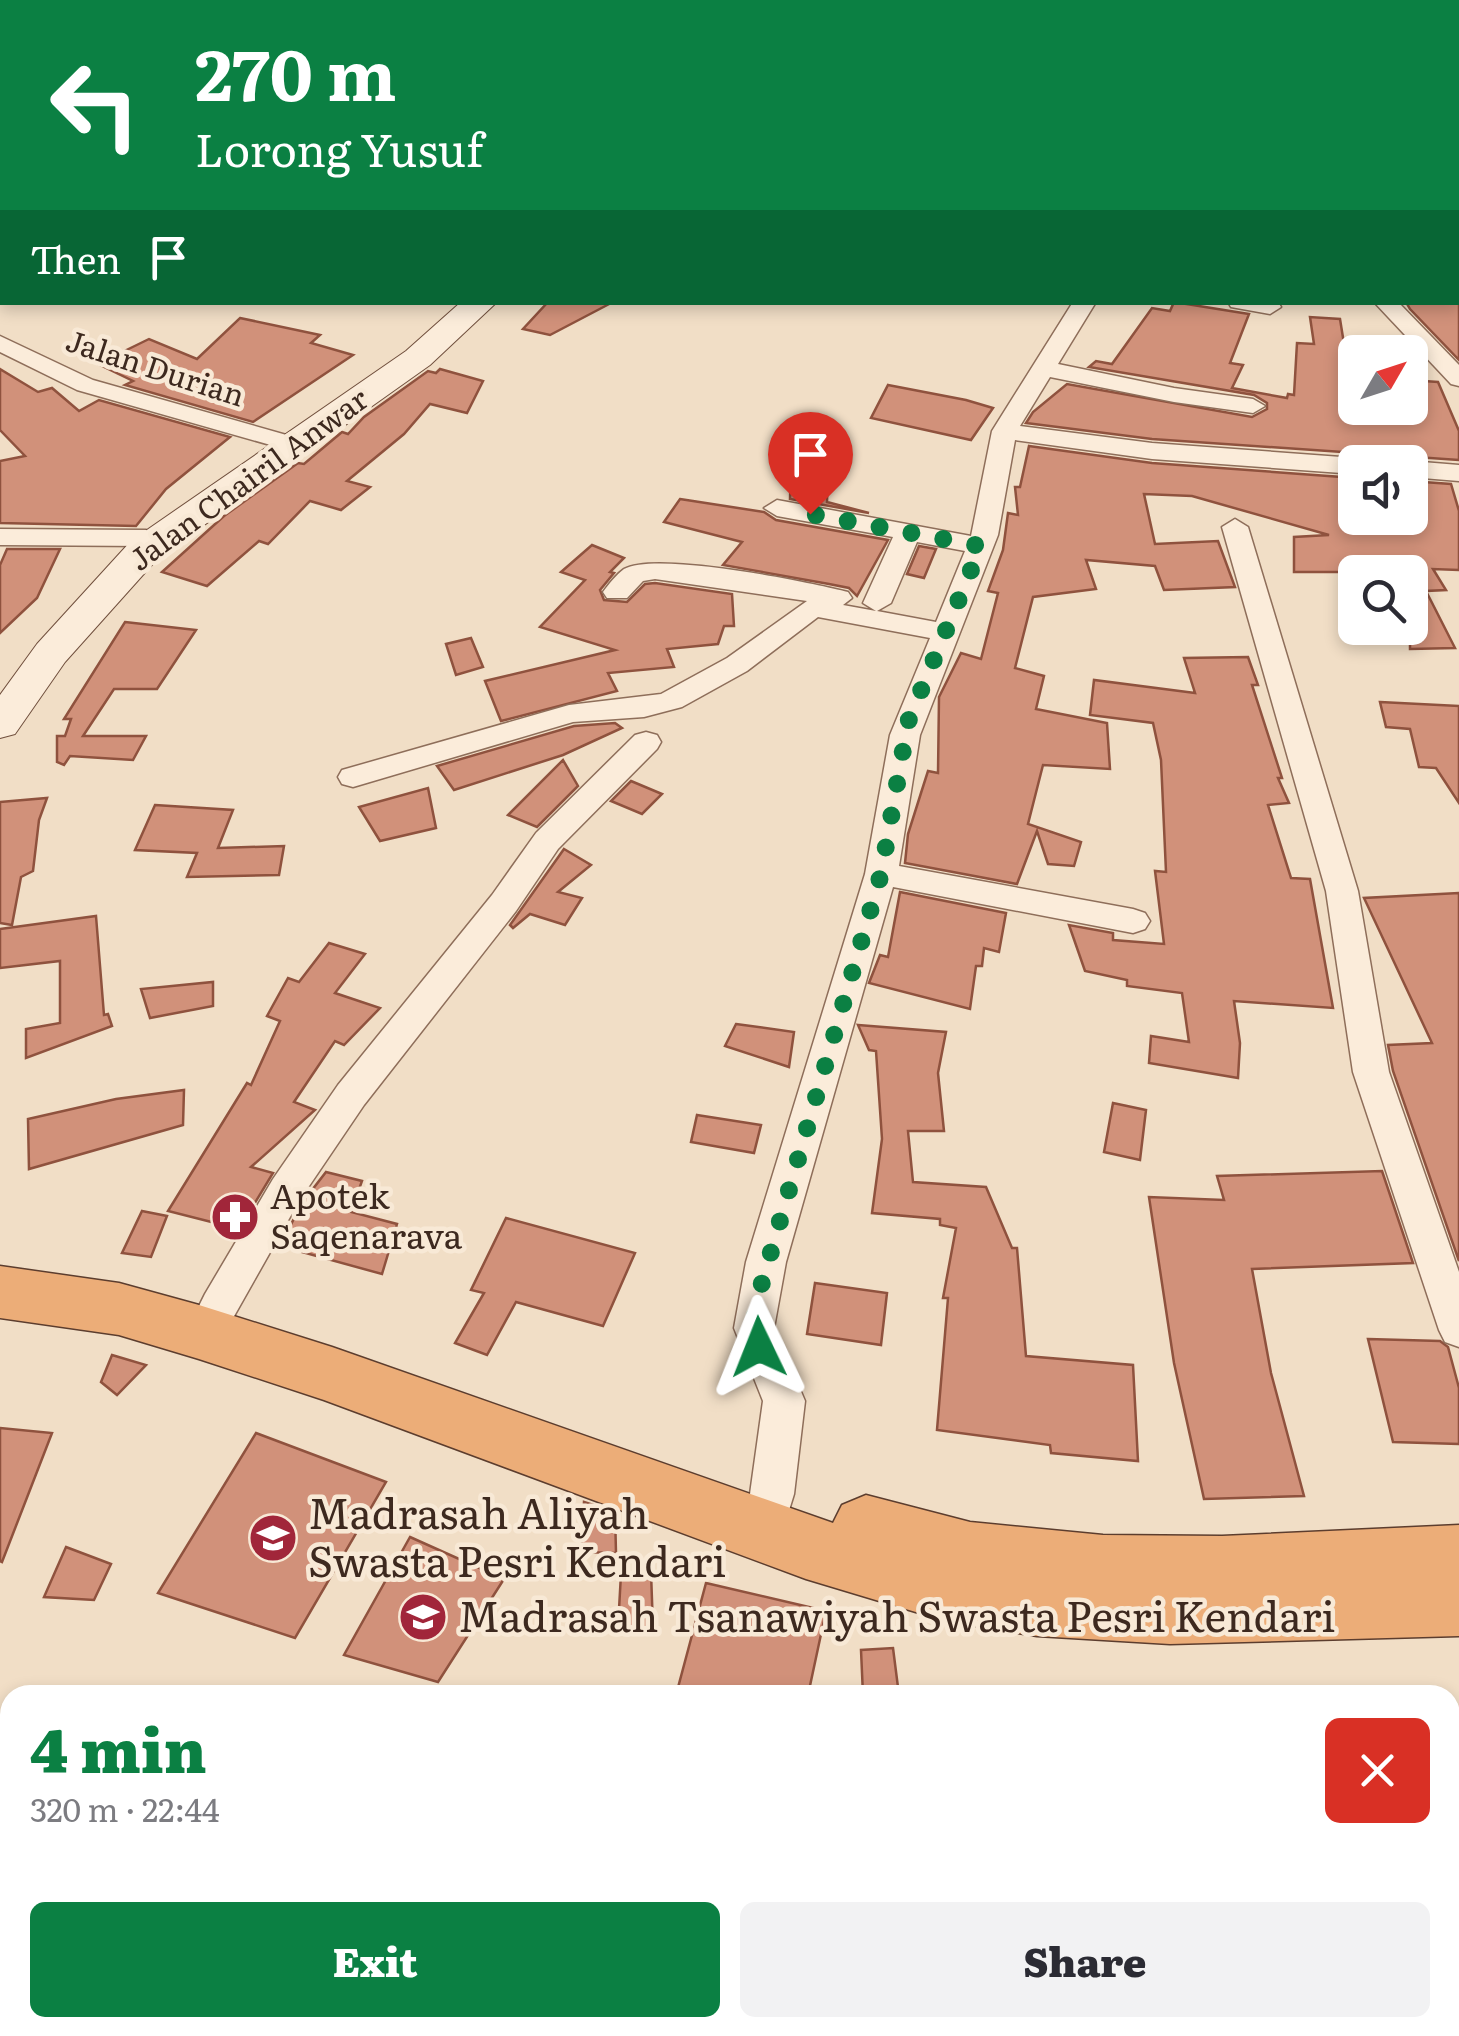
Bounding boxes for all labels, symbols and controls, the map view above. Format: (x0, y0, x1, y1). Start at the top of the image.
text: 270 m (195, 19, 397, 123)
icon: left (30, 40, 160, 170)
text: Lorong Yusuf (195, 114, 483, 181)
text: Then (30, 229, 121, 286)
icon: arrive (141, 230, 196, 285)
street label: Jalan Durian (61, 317, 251, 416)
north arrow (1338, 335, 1428, 425)
map controls (1338, 335, 1428, 645)
street label: Jalan Chairil Anwar (119, 376, 376, 579)
pin (768, 412, 853, 515)
icon: arrive (783, 427, 838, 482)
button: sound (1338, 445, 1428, 535)
button: search (1338, 555, 1428, 645)
place label: Apotek Saqenarava (270, 1168, 463, 1260)
pharmacy icon: Apotek Saqenarava (209, 1191, 261, 1243)
position arrow (707, 1295, 811, 1399)
place label: Madrasah Aliyah Swasta Pesri Kendari (308, 1480, 726, 1590)
school or university icon: Madrasah Aliyah Swasta Pesri Kendari (247, 1512, 299, 1564)
place label: Madrasah Tsanawiyah Swasta Pesri Kendari (458, 1583, 1335, 1645)
school or university icon: Madrasah Tsanawiyah Swasta Pesri Kendari (397, 1591, 449, 1643)
text: 4 min (30, 1702, 207, 1791)
button: close (1325, 1718, 1430, 1823)
text: 320 m · 22:44 (30, 1784, 220, 1832)
button: Exit (30, 1902, 720, 2017)
button: Share (740, 1902, 1430, 2017)

